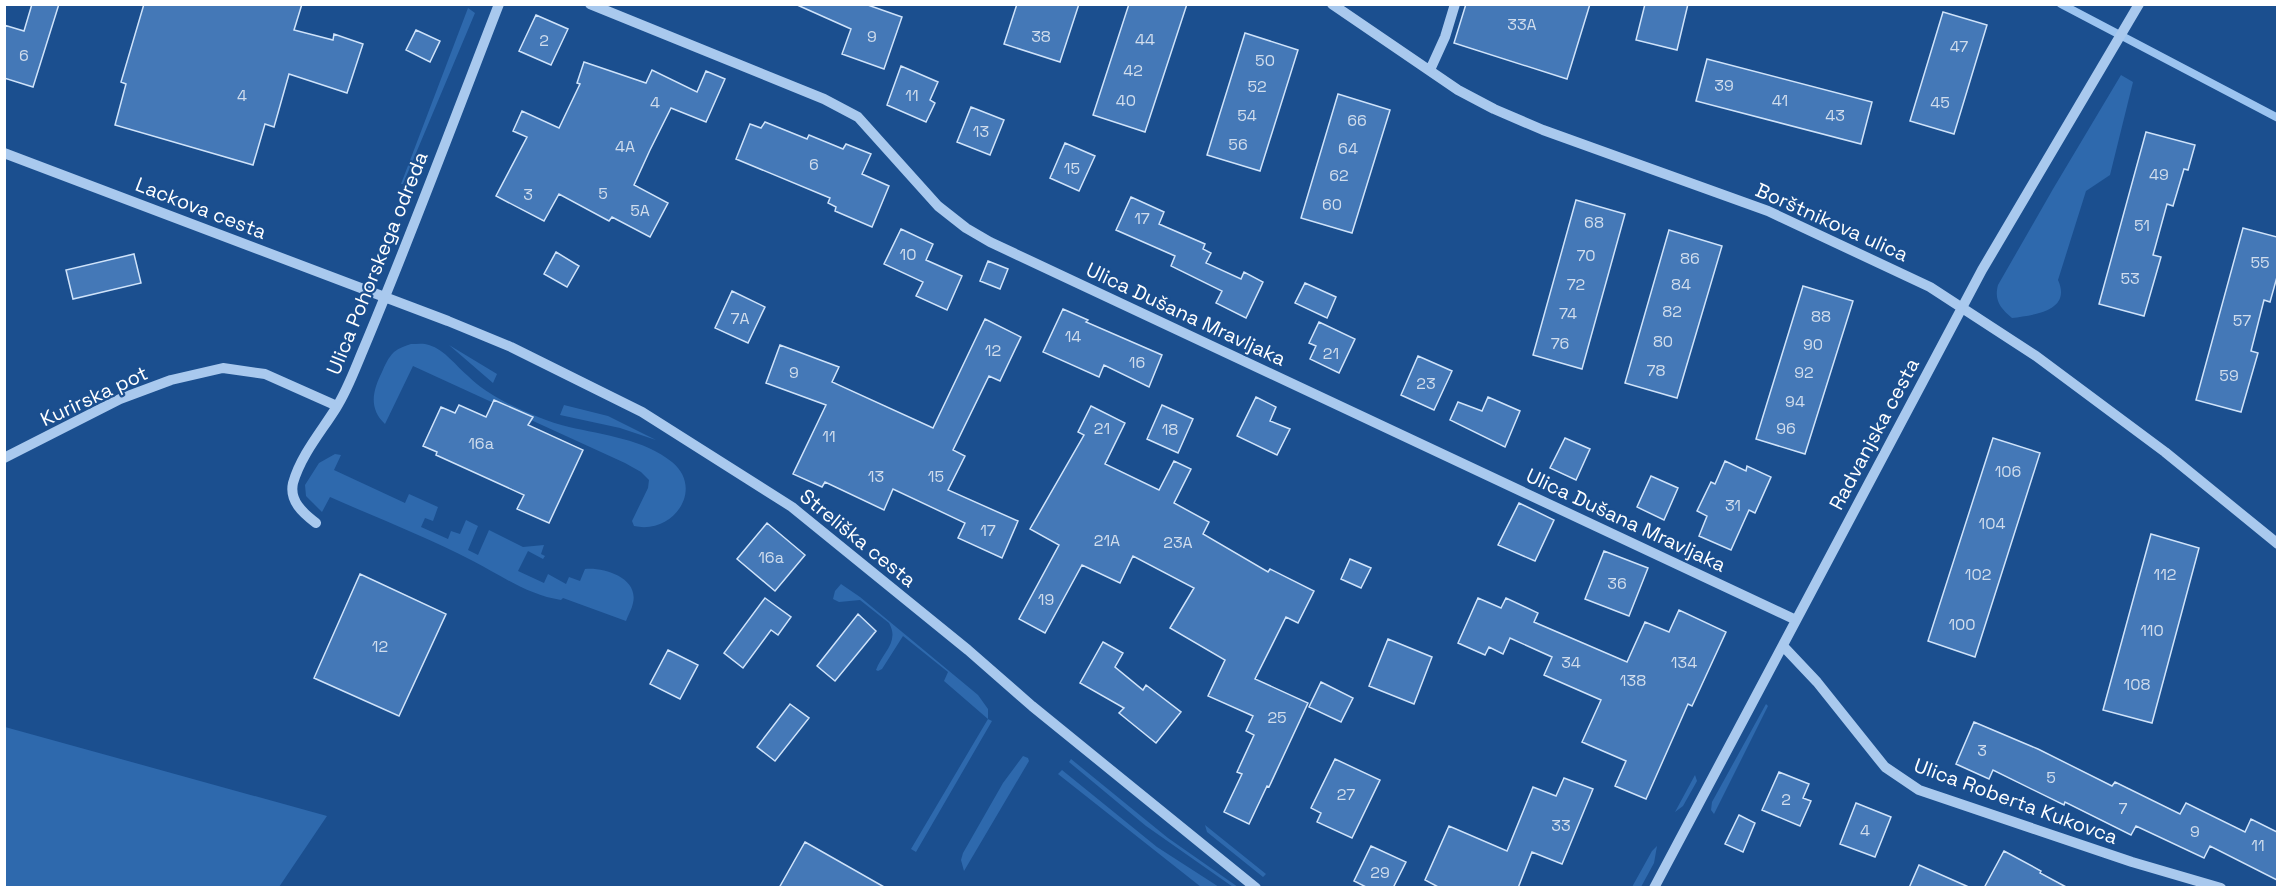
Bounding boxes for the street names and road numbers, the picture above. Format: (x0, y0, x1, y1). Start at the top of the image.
street label: Ulica Pohorskega odreda (320, 148, 434, 378)
street label: Lackova cesta (132, 171, 270, 245)
street label: Borštnikova ulica (1752, 177, 1912, 267)
street label: Ulica Dušana Mravljaka (1082, 256, 1290, 372)
street label: Radvanjska cesta (1823, 354, 1925, 514)
street label: Kurirska pot (36, 360, 152, 432)
street label: Ulica Dušana Mravljaka (1522, 462, 1730, 578)
street label: Streliška cesta (794, 483, 922, 593)
street label: Ulica Roberta Kukovca (1911, 752, 2121, 850)

